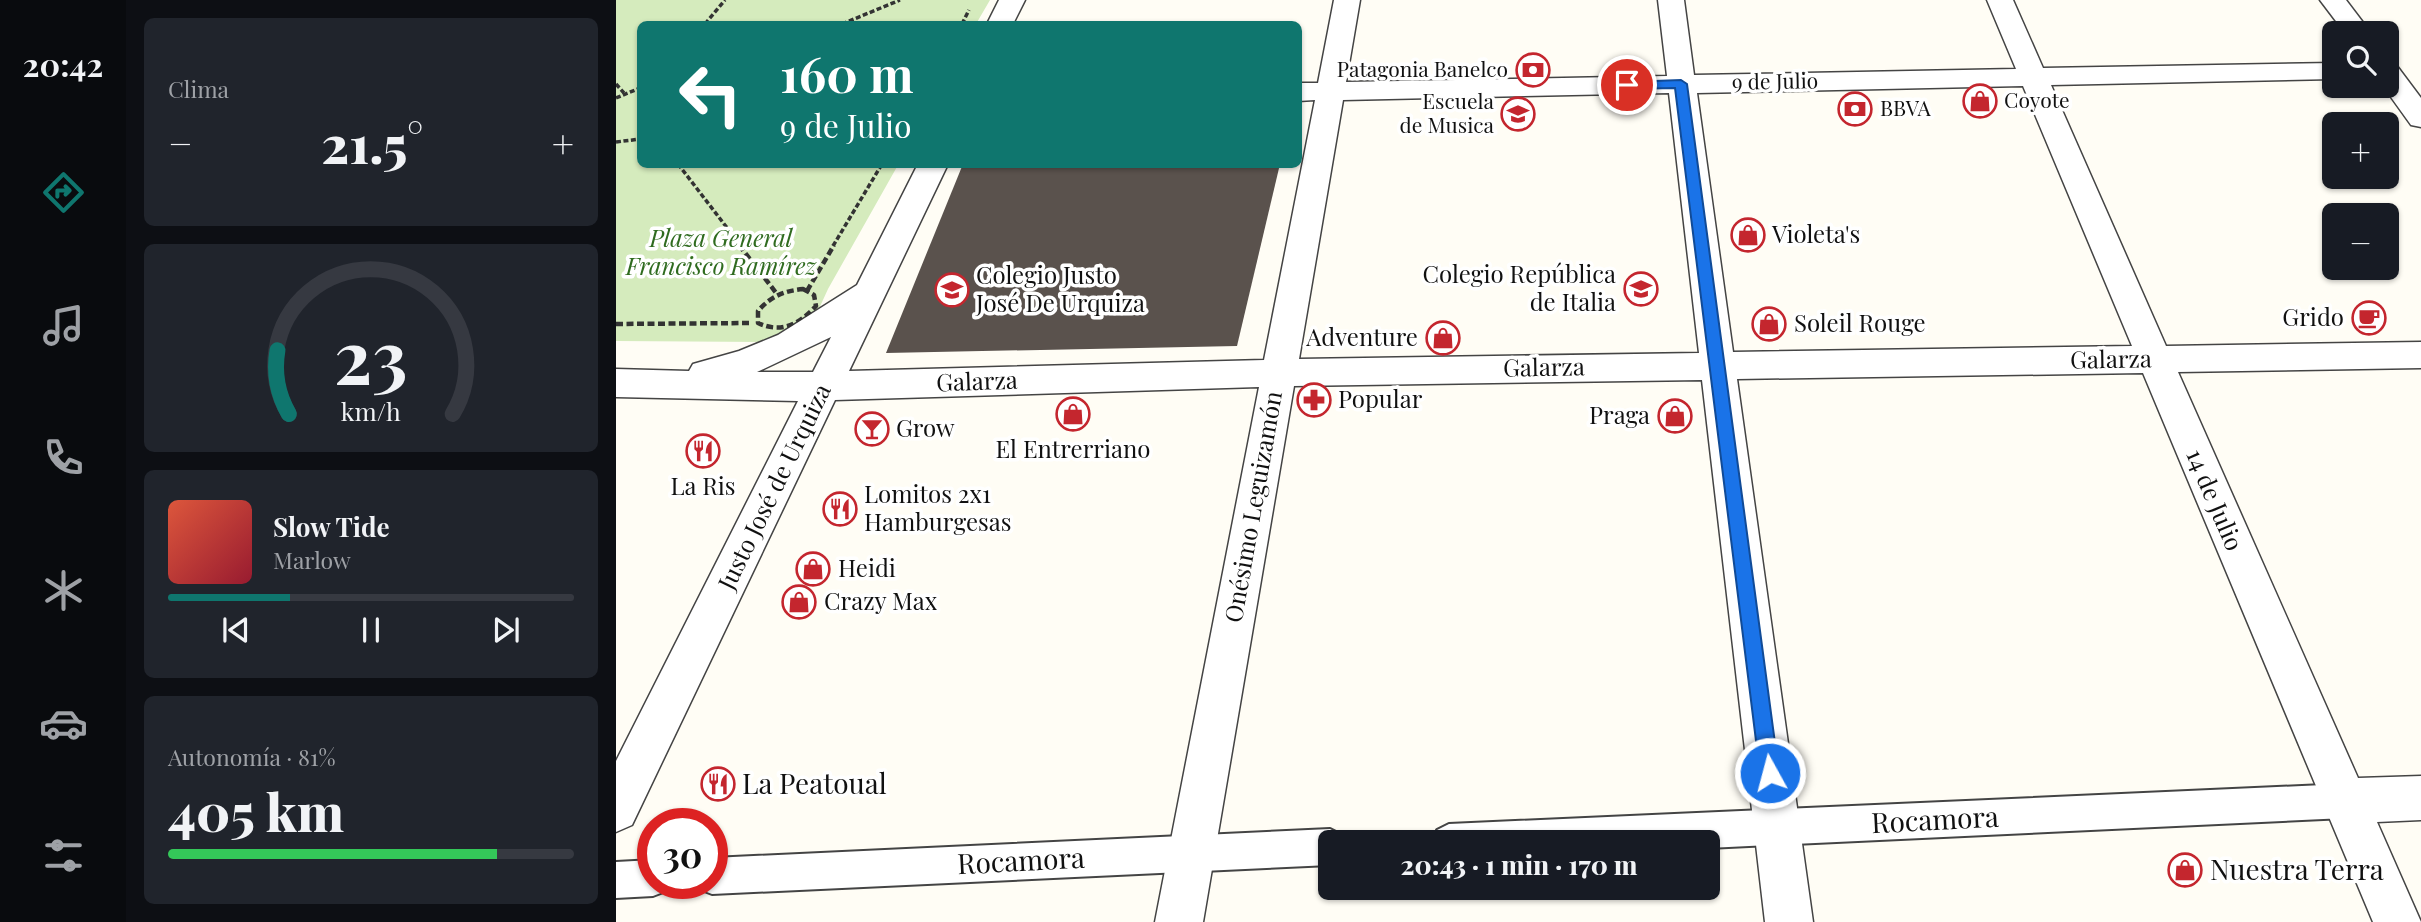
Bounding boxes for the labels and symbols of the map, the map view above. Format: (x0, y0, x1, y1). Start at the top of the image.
bank icon: Patagonia Banelco (1514, 51, 1552, 89)
place label: Patagonia Banelco (1337, 54, 1508, 82)
pin (1597, 55, 1657, 115)
street label: 9 de Julio (1732, 65, 1818, 95)
shop icon: Coyote (1961, 82, 1999, 120)
place label: Coyote (2004, 85, 2070, 113)
place label: Escuela de Musica (1399, 86, 1495, 138)
bank icon: BBVA (1836, 90, 1874, 128)
place label: BBVA (1880, 93, 1932, 121)
school or university icon: Escuela de Musica (1499, 95, 1537, 133)
shop icon: Violeta's (1729, 216, 1767, 254)
place label: Violeta's (1771, 217, 1860, 249)
park label: Plaza General Francisco Ramírez (625, 221, 818, 281)
place label: Colegio República de Italia (1423, 257, 1616, 317)
place label: Colegio Justo José De Urquiza (975, 258, 1145, 318)
school or university icon: Colegio República de Italia (1622, 270, 1660, 308)
school or university icon: Colegio Justo José De Urquiza (933, 271, 971, 309)
cafe icon: Grido (2350, 299, 2388, 337)
place label: Grido (2282, 300, 2344, 332)
shop icon: Soleil Rouge (1750, 305, 1788, 343)
place label: Soleil Rouge (1794, 306, 1926, 338)
shop icon: Adventure (1424, 319, 1462, 357)
place label: Adventure (1305, 320, 1418, 352)
street label: Galarza (2070, 341, 2152, 375)
street label: Galarza (1503, 349, 1585, 383)
street label: Galarza (936, 363, 1018, 397)
street label: Justo José de Urquiza (709, 378, 837, 595)
pharmacy icon: Popular (1295, 381, 1333, 419)
place label: Popular (1338, 382, 1423, 414)
street label: Onésimo Leguizamón (1216, 388, 1288, 625)
shop icon: El Entrerriano (1054, 395, 1092, 433)
shop icon: Praga (1656, 397, 1694, 435)
place label: Praga (1589, 398, 1650, 430)
bar icon: Grow (853, 410, 891, 448)
place label: Grow (896, 411, 955, 443)
restaurant icon: La Ris (684, 432, 722, 470)
place label: El Entrerriano (995, 432, 1151, 464)
street label: 14 de Julio (2180, 444, 2252, 555)
place label: La Ris (670, 469, 736, 501)
place label: Lomitos 2x1 Hamburgesas (864, 477, 1011, 537)
restaurant icon: Lomitos 2x1 Hamburgesas (821, 490, 859, 528)
shop icon: Heidi (794, 550, 832, 588)
place label: Heidi (838, 551, 896, 583)
shop icon: Crazy Max (780, 583, 818, 621)
place label: Crazy Max (824, 584, 938, 616)
position arrow (1733, 736, 1807, 810)
place label: La Peatoual (742, 764, 887, 801)
restaurant icon: La Peatoual (699, 765, 737, 803)
street label: Rocamora (1870, 797, 2000, 840)
speed limit sign: 30 (637, 808, 728, 899)
street label: Rocamora (956, 838, 1086, 881)
place label: Nuestra Terra (2210, 850, 2384, 887)
shop icon: Nuestra Terra (2166, 851, 2204, 889)

